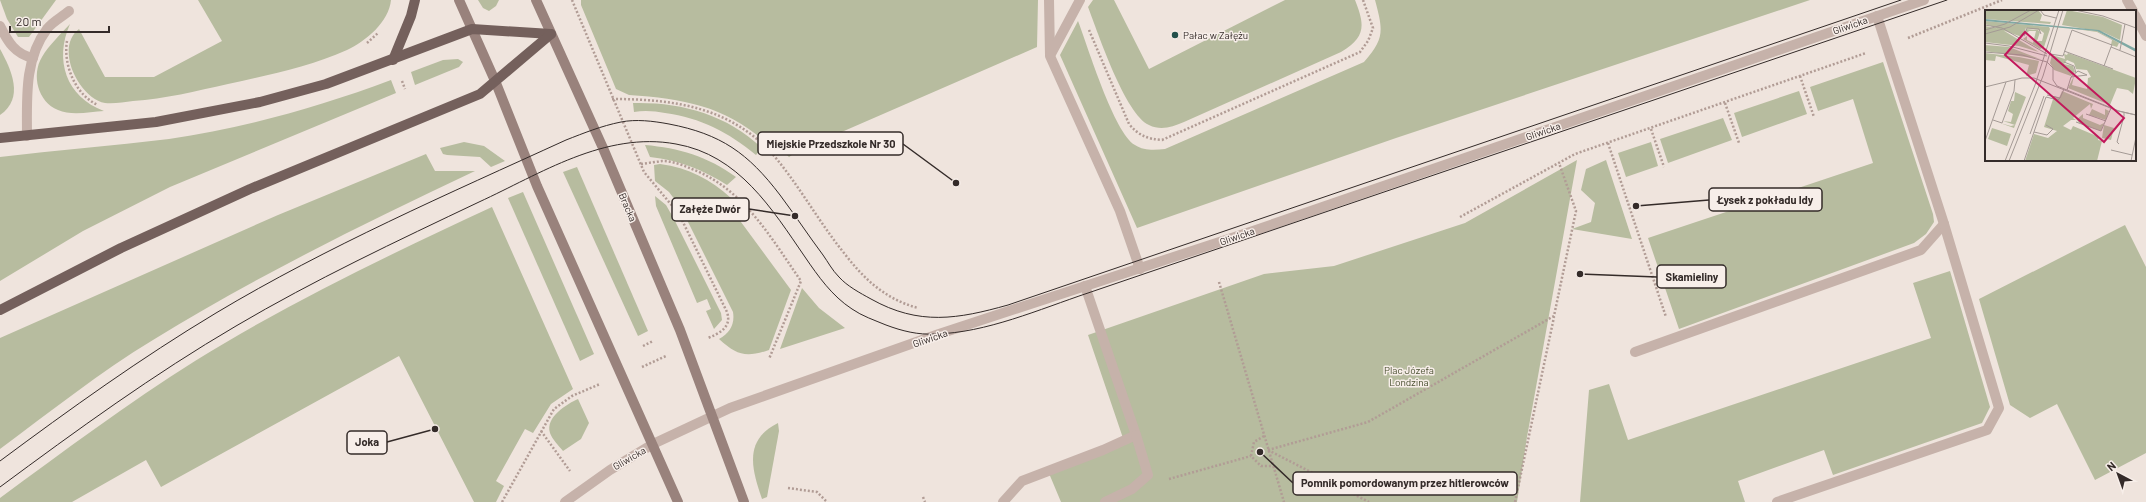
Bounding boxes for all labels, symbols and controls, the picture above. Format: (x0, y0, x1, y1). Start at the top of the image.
scale bar (10, 8, 109, 34)
inset map (1985, 10, 2136, 161)
street label: Gliwicka (1831, 13, 1869, 37)
text: 20 m (16, 14, 42, 28)
place label: Pałac w Załężu (1183, 29, 1248, 41)
marker: Pałac w Załężu (1170, 30, 1180, 40)
street label: Gliwicka (1524, 119, 1562, 143)
callout: Miejskie Przedszkole Nr 30 (758, 132, 903, 155)
text: Miejskie Przedszkole Nr 30 (767, 137, 895, 150)
callout: Łysek z pokładu Idy (1709, 188, 1822, 211)
street label: Bracka (617, 191, 639, 223)
text: Łysek z pokładu Idy (1716, 193, 1814, 206)
callout: Załęże Dwór (672, 198, 749, 221)
text: Załęże Dwór (679, 202, 741, 215)
street label: Gliwicka (1218, 224, 1256, 248)
callout: Skamieliny (1657, 265, 1726, 288)
text: Skamieliny (1666, 270, 1719, 283)
street label: Gliwicka (911, 326, 949, 350)
park label: Plac Józefa Londzina (1384, 364, 1434, 388)
callout: Joka (347, 431, 387, 454)
text: Joka (355, 435, 379, 448)
street label: Gliwicka (610, 444, 648, 472)
north arrow (2098, 454, 2138, 494)
text: N (2104, 459, 2118, 473)
callout: Pomnik pomordowanym przez hitlerowców (1293, 472, 1517, 495)
text: Pomnik pomordowanym przez hitlerowców (1301, 476, 1509, 489)

